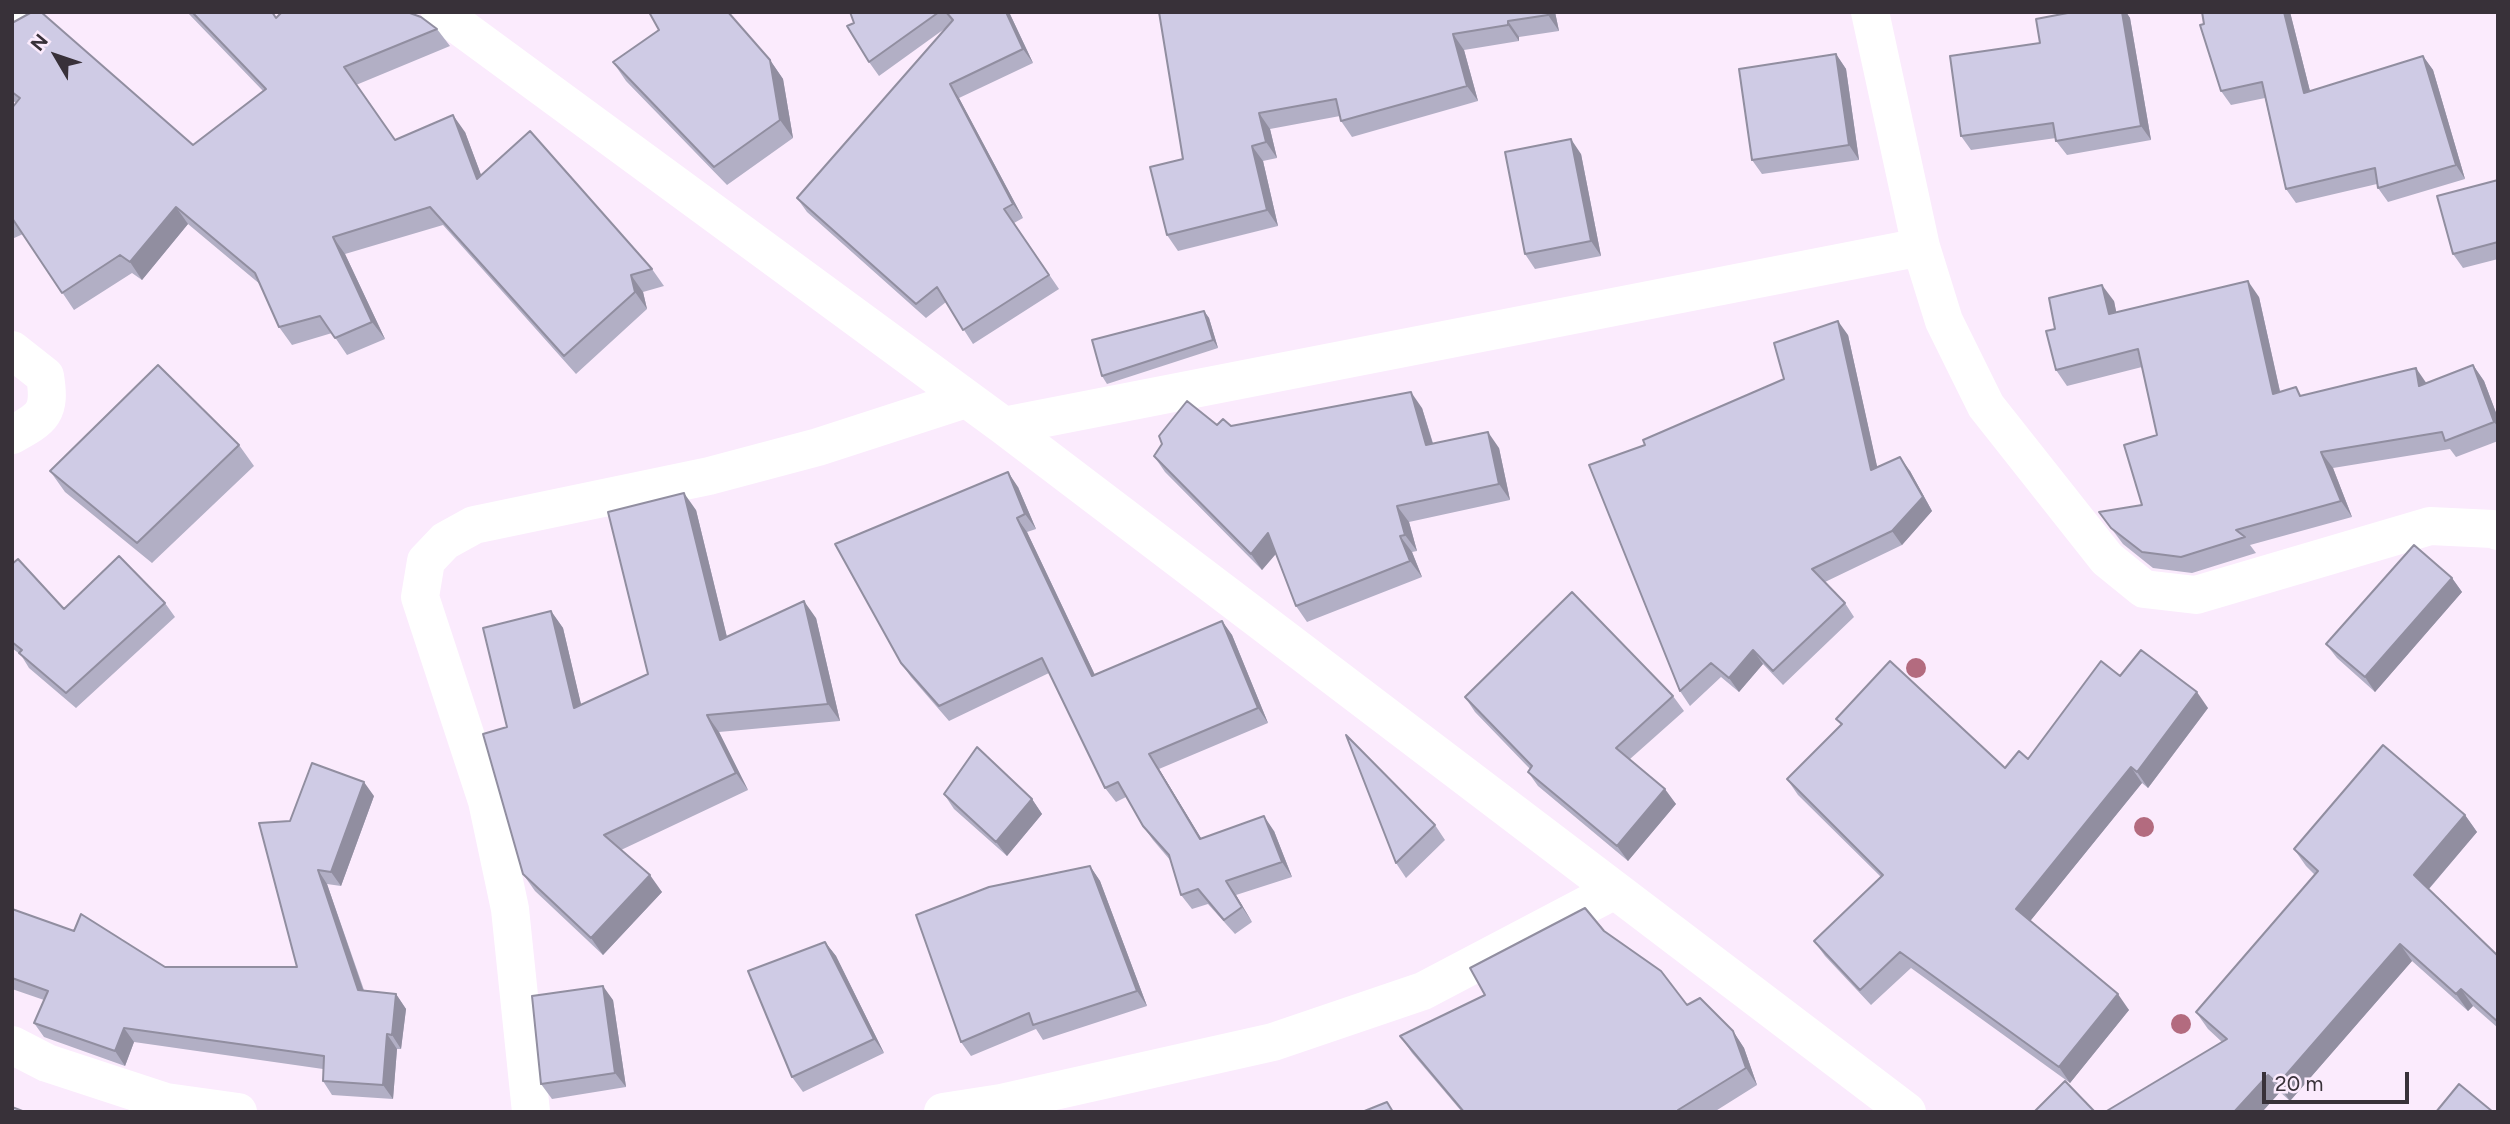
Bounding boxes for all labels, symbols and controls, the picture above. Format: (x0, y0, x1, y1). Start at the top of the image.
north arrow (21, 21, 91, 91)
text: N (26, 30, 53, 55)
scale bar (2265, 1058, 2412, 1102)
text: 20 m (2275, 1071, 2323, 1096)

